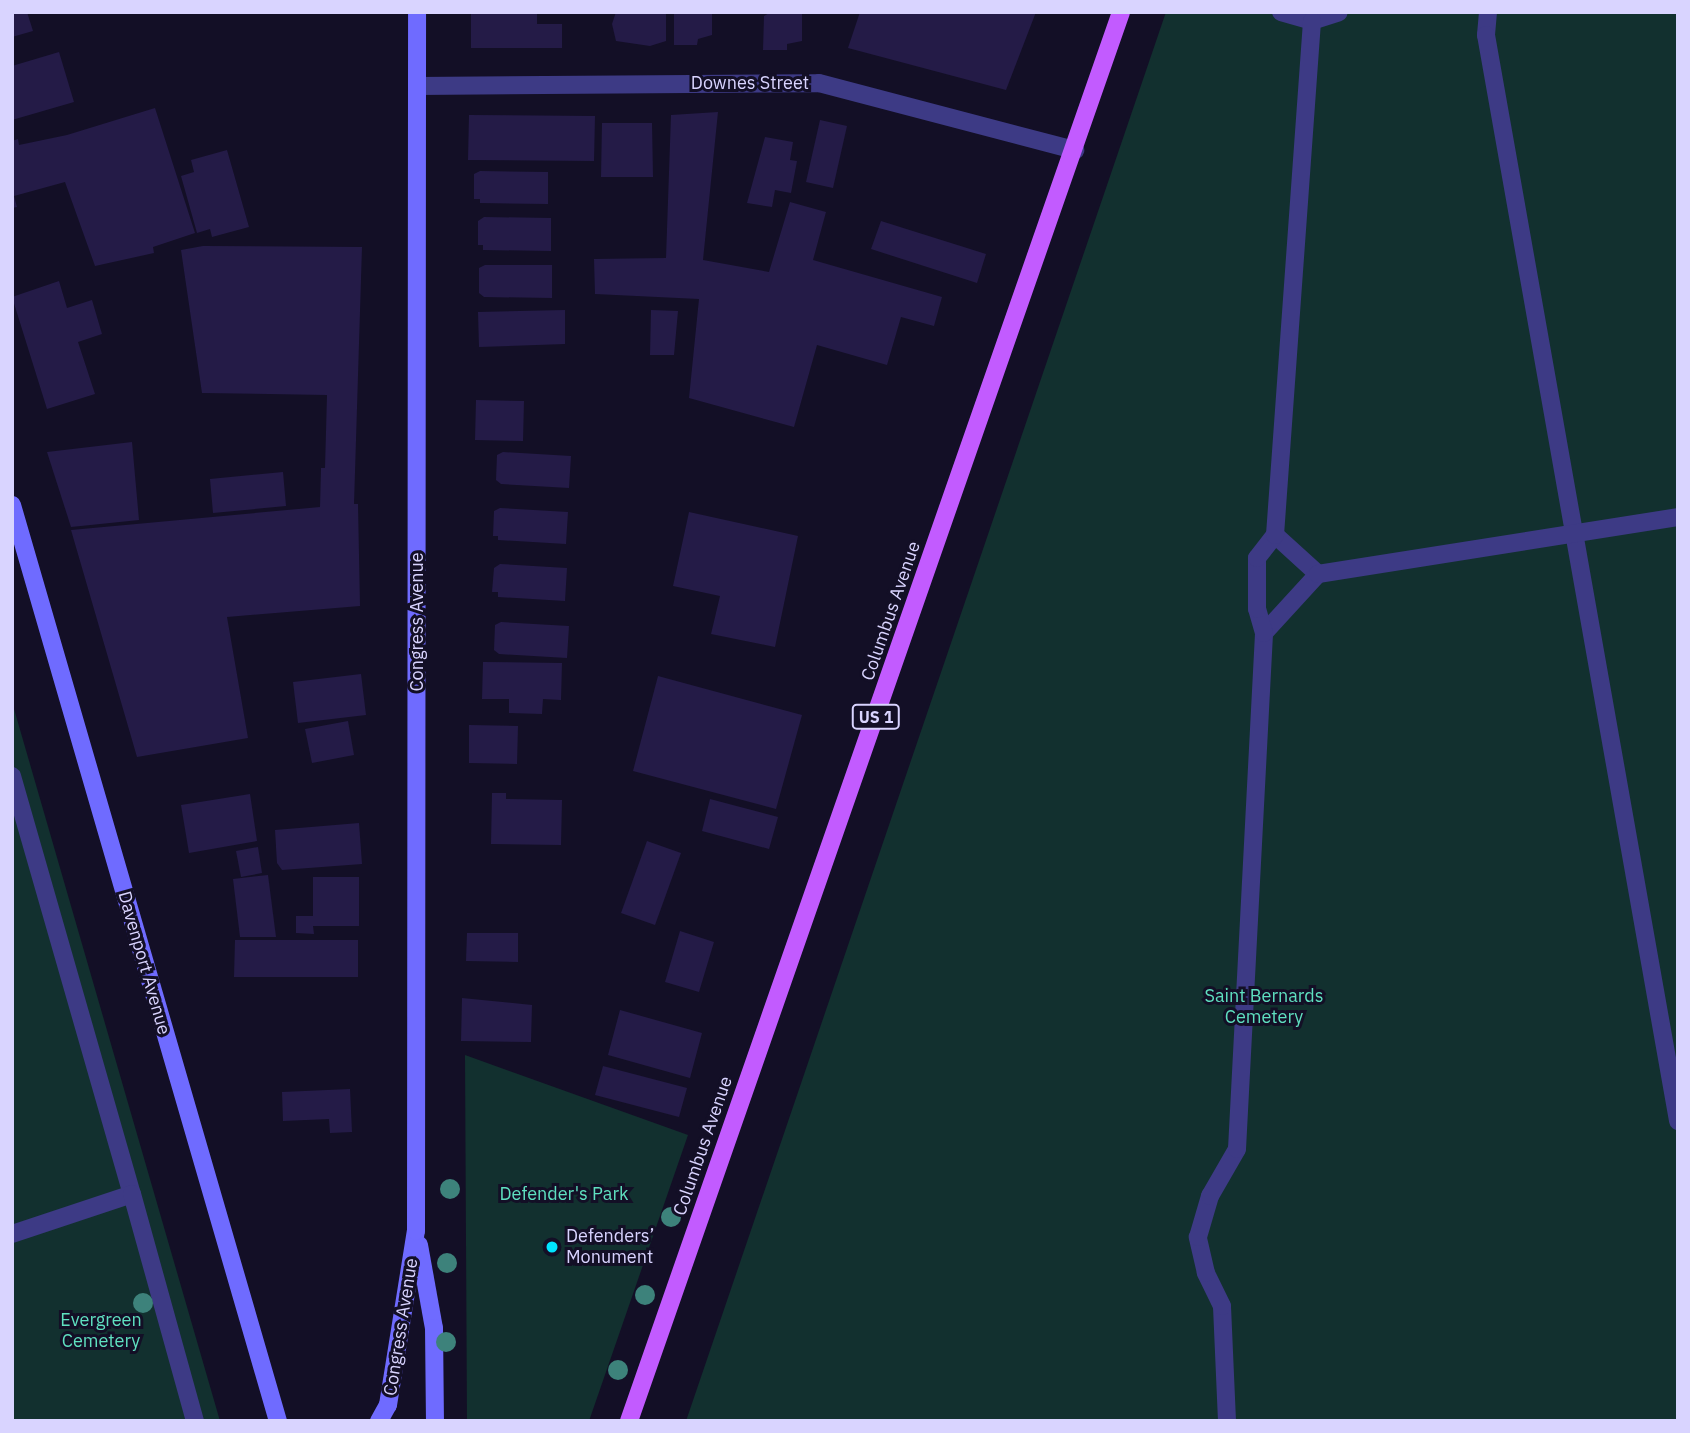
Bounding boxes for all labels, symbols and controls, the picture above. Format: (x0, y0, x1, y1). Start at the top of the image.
street label: Downes Street (691, 72, 809, 94)
street label: Columbus Avenue (857, 539, 925, 683)
street label: Congress Avenue (406, 552, 428, 692)
road number: US 1 (852, 704, 900, 730)
street label: Davenport Avenue (113, 889, 175, 1037)
park label: Saint Bernards Cemetery (1204, 986, 1324, 1028)
street label: Columbus Avenue (669, 1074, 737, 1218)
park label: Defender's Park (499, 1183, 629, 1205)
place label: Defenders’ Monument (566, 1226, 654, 1268)
marker: Defenders’ Monument (544, 1239, 560, 1255)
street label: Congress Avenue (379, 1257, 423, 1397)
park label: Evergreen Cemetery (60, 1310, 142, 1352)

